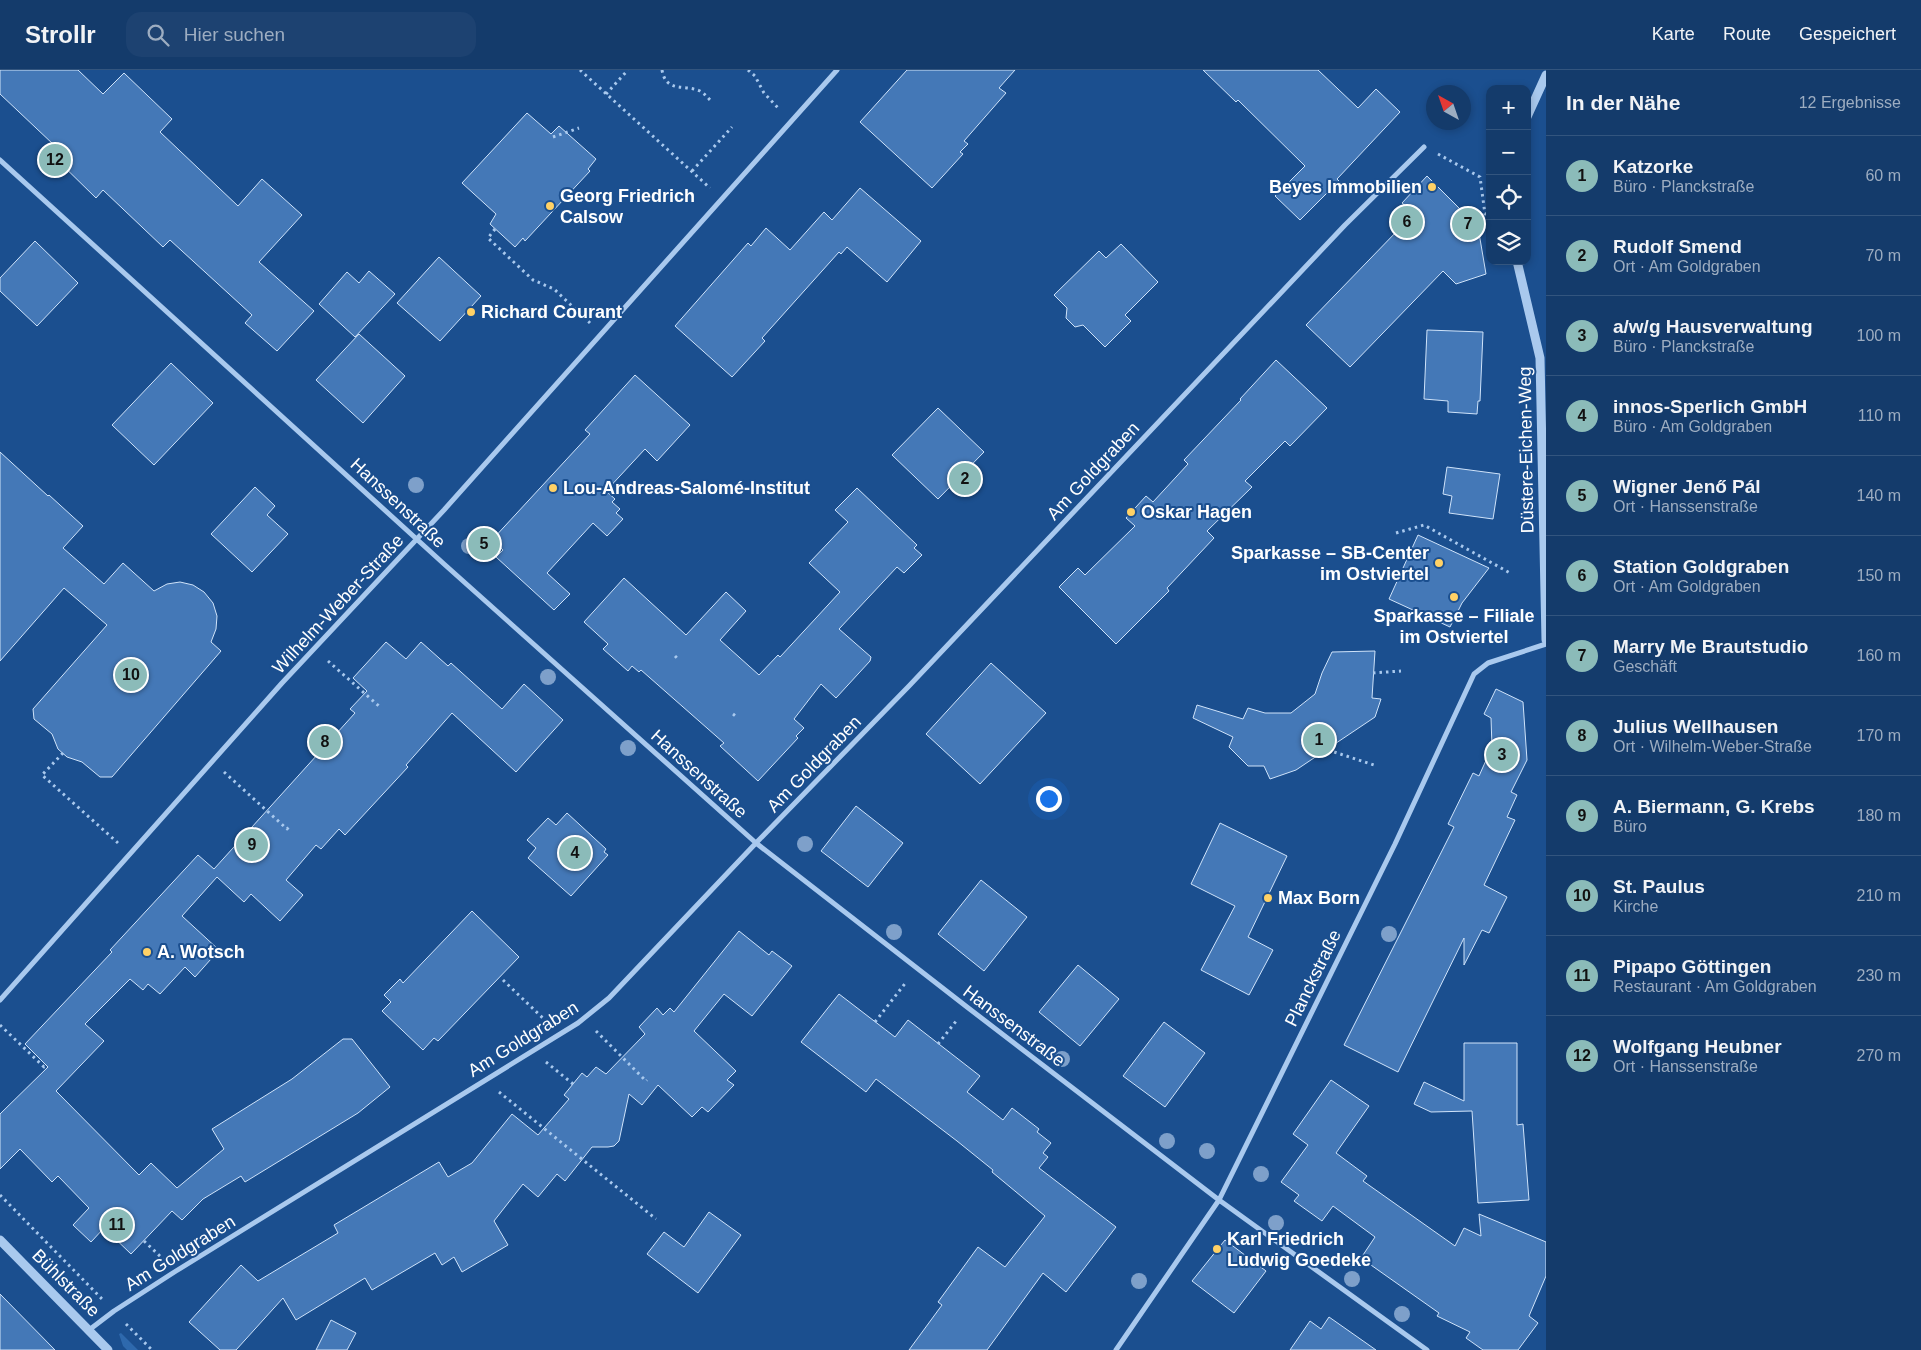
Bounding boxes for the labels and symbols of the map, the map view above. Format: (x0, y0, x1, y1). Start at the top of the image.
north arrow (1426, 85, 1471, 130)
pin: 12 (39, 141, 71, 179)
place label: Beyes Immobilien (1269, 177, 1422, 197)
marker: Beyes Immobilien (1426, 181, 1438, 193)
place label: Georg Friedrich Calsow (560, 186, 695, 227)
marker: Georg Friedrich Calsow (544, 200, 556, 212)
pin: 6 (1391, 203, 1423, 241)
pin: 7 (1452, 205, 1484, 243)
place label: Richard Courant (481, 302, 622, 322)
marker: Richard Courant (465, 306, 477, 318)
street label: Düstere-Eichen-Weg (1515, 366, 1537, 534)
street label: Am Goldgraben (1043, 418, 1143, 524)
street label: Hanssenstraße (347, 454, 449, 552)
pin: 2 (949, 460, 981, 498)
place label: Lou-Andreas-Salomé-Institut (563, 478, 810, 498)
marker: Lou-Andreas-Salomé-Institut (547, 482, 559, 494)
place label: Oskar Hagen (1141, 502, 1252, 522)
marker: Oskar Hagen (1125, 506, 1137, 518)
pin: 5 (468, 525, 500, 563)
street label: Wilhelm-Weber-Straße (268, 530, 408, 678)
place label: Sparkasse – SB-Center im Ostviertel (1231, 543, 1429, 584)
marker: Sparkasse – SB-Center im Ostviertel (1433, 557, 1445, 569)
marker: Sparkasse – Filiale im Ostviertel (1448, 591, 1460, 603)
place label: Sparkasse – Filiale im Ostviertel (1373, 606, 1535, 647)
pin: 10 (115, 656, 147, 694)
street label: Am Goldgraben (763, 712, 865, 816)
pin: 1 (1303, 721, 1335, 759)
pin: 8 (309, 723, 341, 761)
street label: Hanssenstraße (647, 726, 751, 822)
pin: 3 (1486, 736, 1518, 774)
your location (1036, 786, 1062, 812)
pin: 9 (236, 826, 268, 864)
pin: 4 (559, 834, 591, 872)
place label: Max Born (1278, 888, 1360, 908)
marker: Max Born (1262, 892, 1274, 904)
street label: Planckstraße (1281, 926, 1345, 1030)
place label: A. Wotsch (157, 942, 245, 962)
marker: A. Wotsch (141, 946, 153, 958)
street label: Hanssenstraße (959, 981, 1069, 1071)
street label: Am Goldgraben (464, 997, 582, 1081)
pin: 11 (101, 1206, 133, 1244)
street label: Am Goldgraben (121, 1211, 239, 1295)
place label: Karl Friedrich Ludwig Goedeke (1227, 1229, 1371, 1270)
marker: Karl Friedrich Ludwig Goedeke (1211, 1243, 1223, 1255)
street label: Bühlstraße (28, 1245, 104, 1321)

